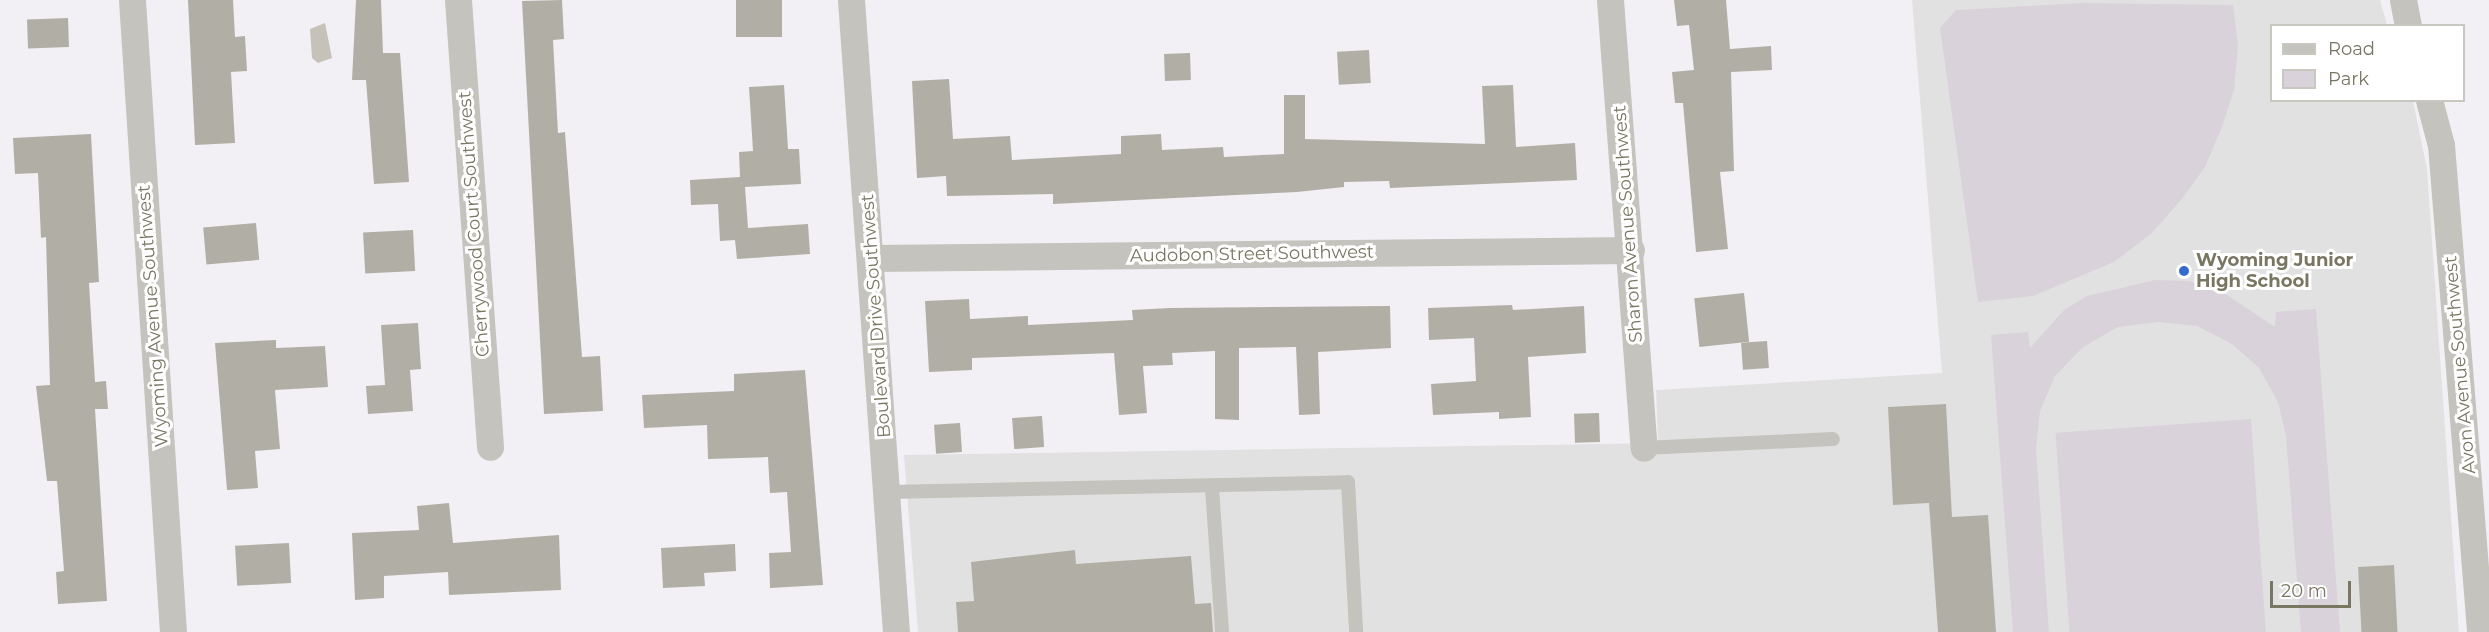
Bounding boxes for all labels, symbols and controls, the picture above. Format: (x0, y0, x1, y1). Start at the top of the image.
legend (2270, 24, 2465, 102)
text: Road (2328, 38, 2375, 60)
text: Park (2328, 68, 2369, 90)
street label: Cherrywood Court Southwest (454, 90, 494, 358)
street label: Sharon Avenue Southwest (1609, 105, 1647, 343)
street label: Wyoming Avenue Southwest (133, 184, 173, 448)
street label: Boulevard Drive Southwest (857, 193, 895, 439)
street label: Audobon Street Southwest (1130, 241, 1374, 267)
place label: Wyoming Junior High School (2196, 250, 2353, 292)
street label: Avon Avenue Southwest (2440, 255, 2480, 475)
marker: Wyoming Junior High School (2177, 264, 2191, 278)
scale bar (2273, 569, 2354, 607)
text: 20 m (2281, 580, 2327, 602)

